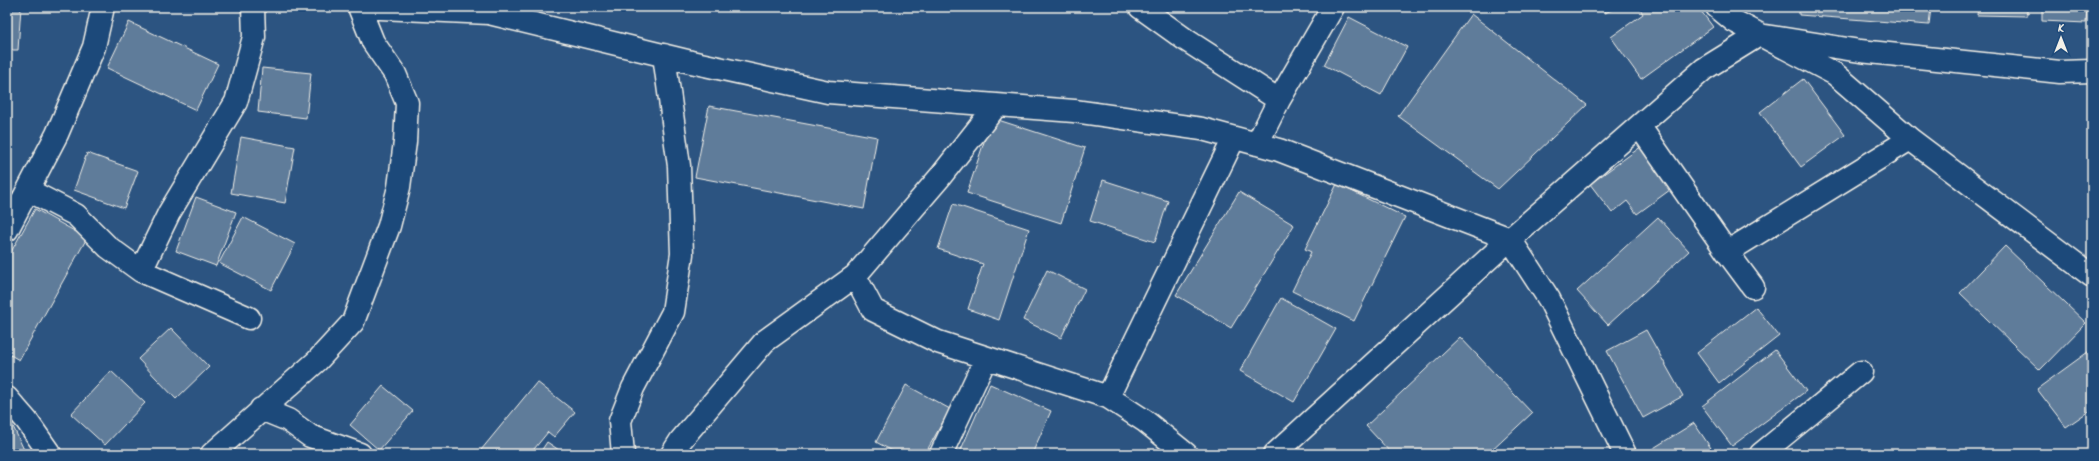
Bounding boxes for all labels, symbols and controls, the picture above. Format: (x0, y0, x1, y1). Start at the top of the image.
north arrow (2041, 18, 2081, 58)
text: K (2058, 20, 2065, 38)

